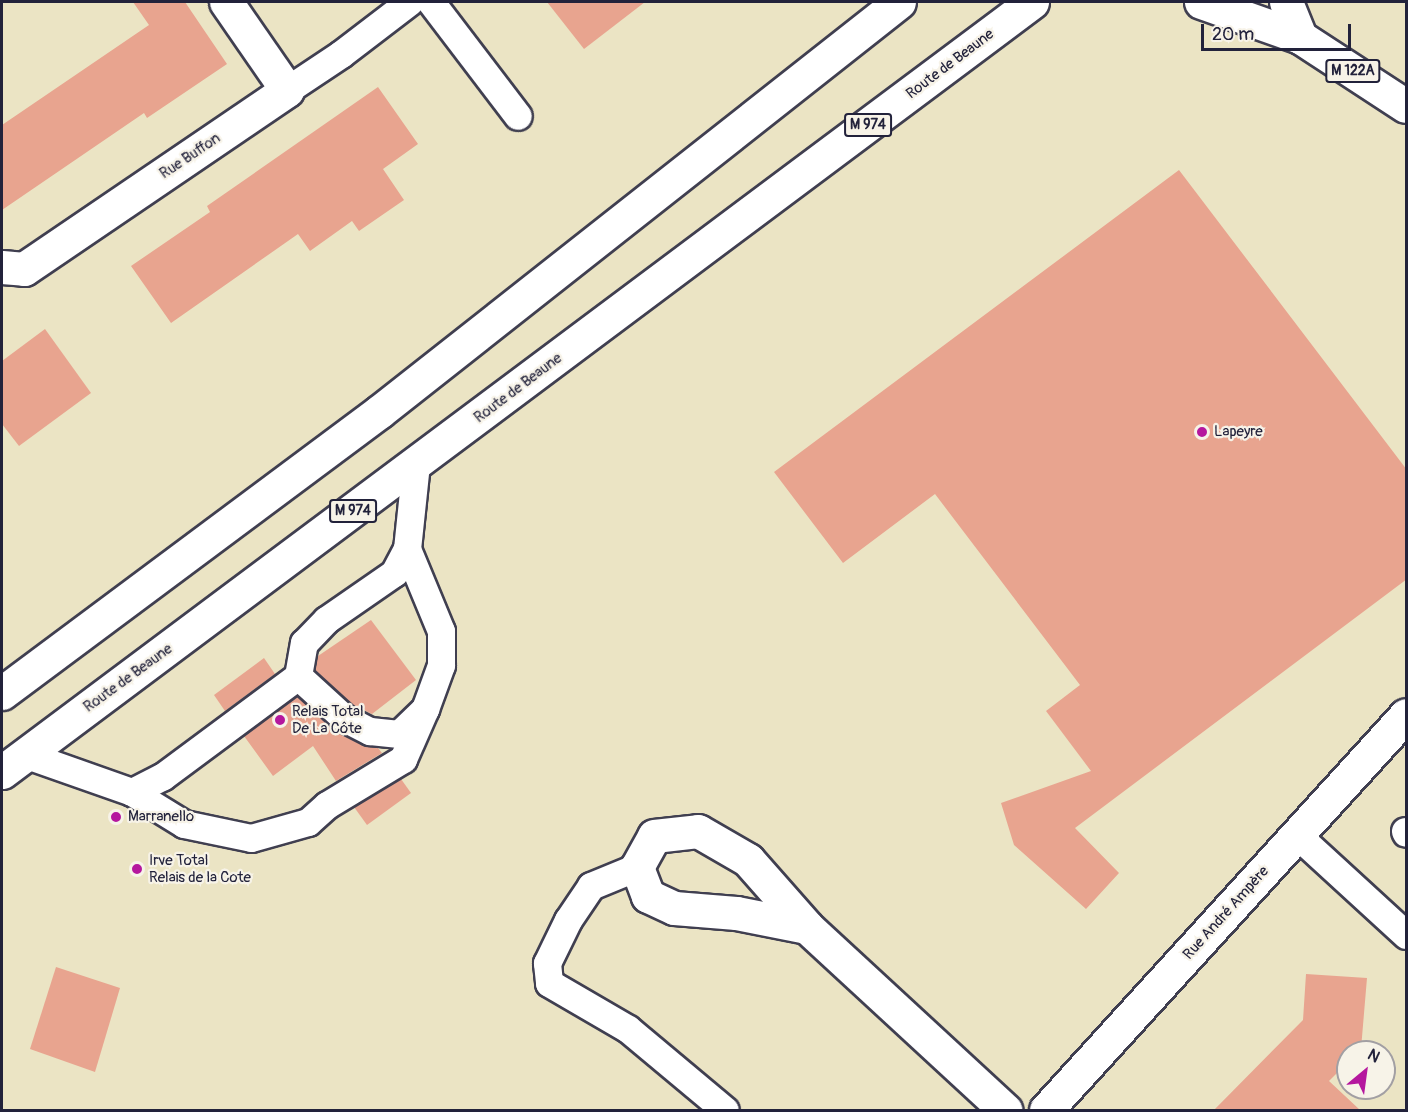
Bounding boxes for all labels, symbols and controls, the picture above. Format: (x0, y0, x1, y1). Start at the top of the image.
scale bar (1204, 12, 1354, 50)
text: 20 m (1212, 23, 1254, 46)
street label: Route de Beaune (903, 25, 997, 103)
road number: M 122A (1324, 60, 1382, 82)
road number: M 974 (844, 114, 892, 136)
street label: Rue Buffon (156, 129, 224, 183)
street label: Route de Beaune (471, 349, 565, 427)
place label: Lapeyre (1214, 423, 1263, 441)
marker: Lapeyre (1195, 425, 1209, 439)
road number: M 974 (329, 500, 377, 522)
street label: Route de Beaune (80, 640, 176, 716)
place label: Relais Total De La Côte (292, 702, 364, 737)
marker: Relais Total De La Côte (273, 713, 287, 727)
place label: Marranello (128, 808, 194, 826)
marker: Marranello (109, 810, 123, 824)
place label: Irve Total Relais de la Cote (149, 851, 251, 886)
marker: Irve Total Relais de la Cote (130, 862, 144, 876)
street label: Rue André Ampère (1179, 863, 1273, 963)
north arrow (1336, 1040, 1396, 1100)
text: N (1364, 1045, 1383, 1067)

